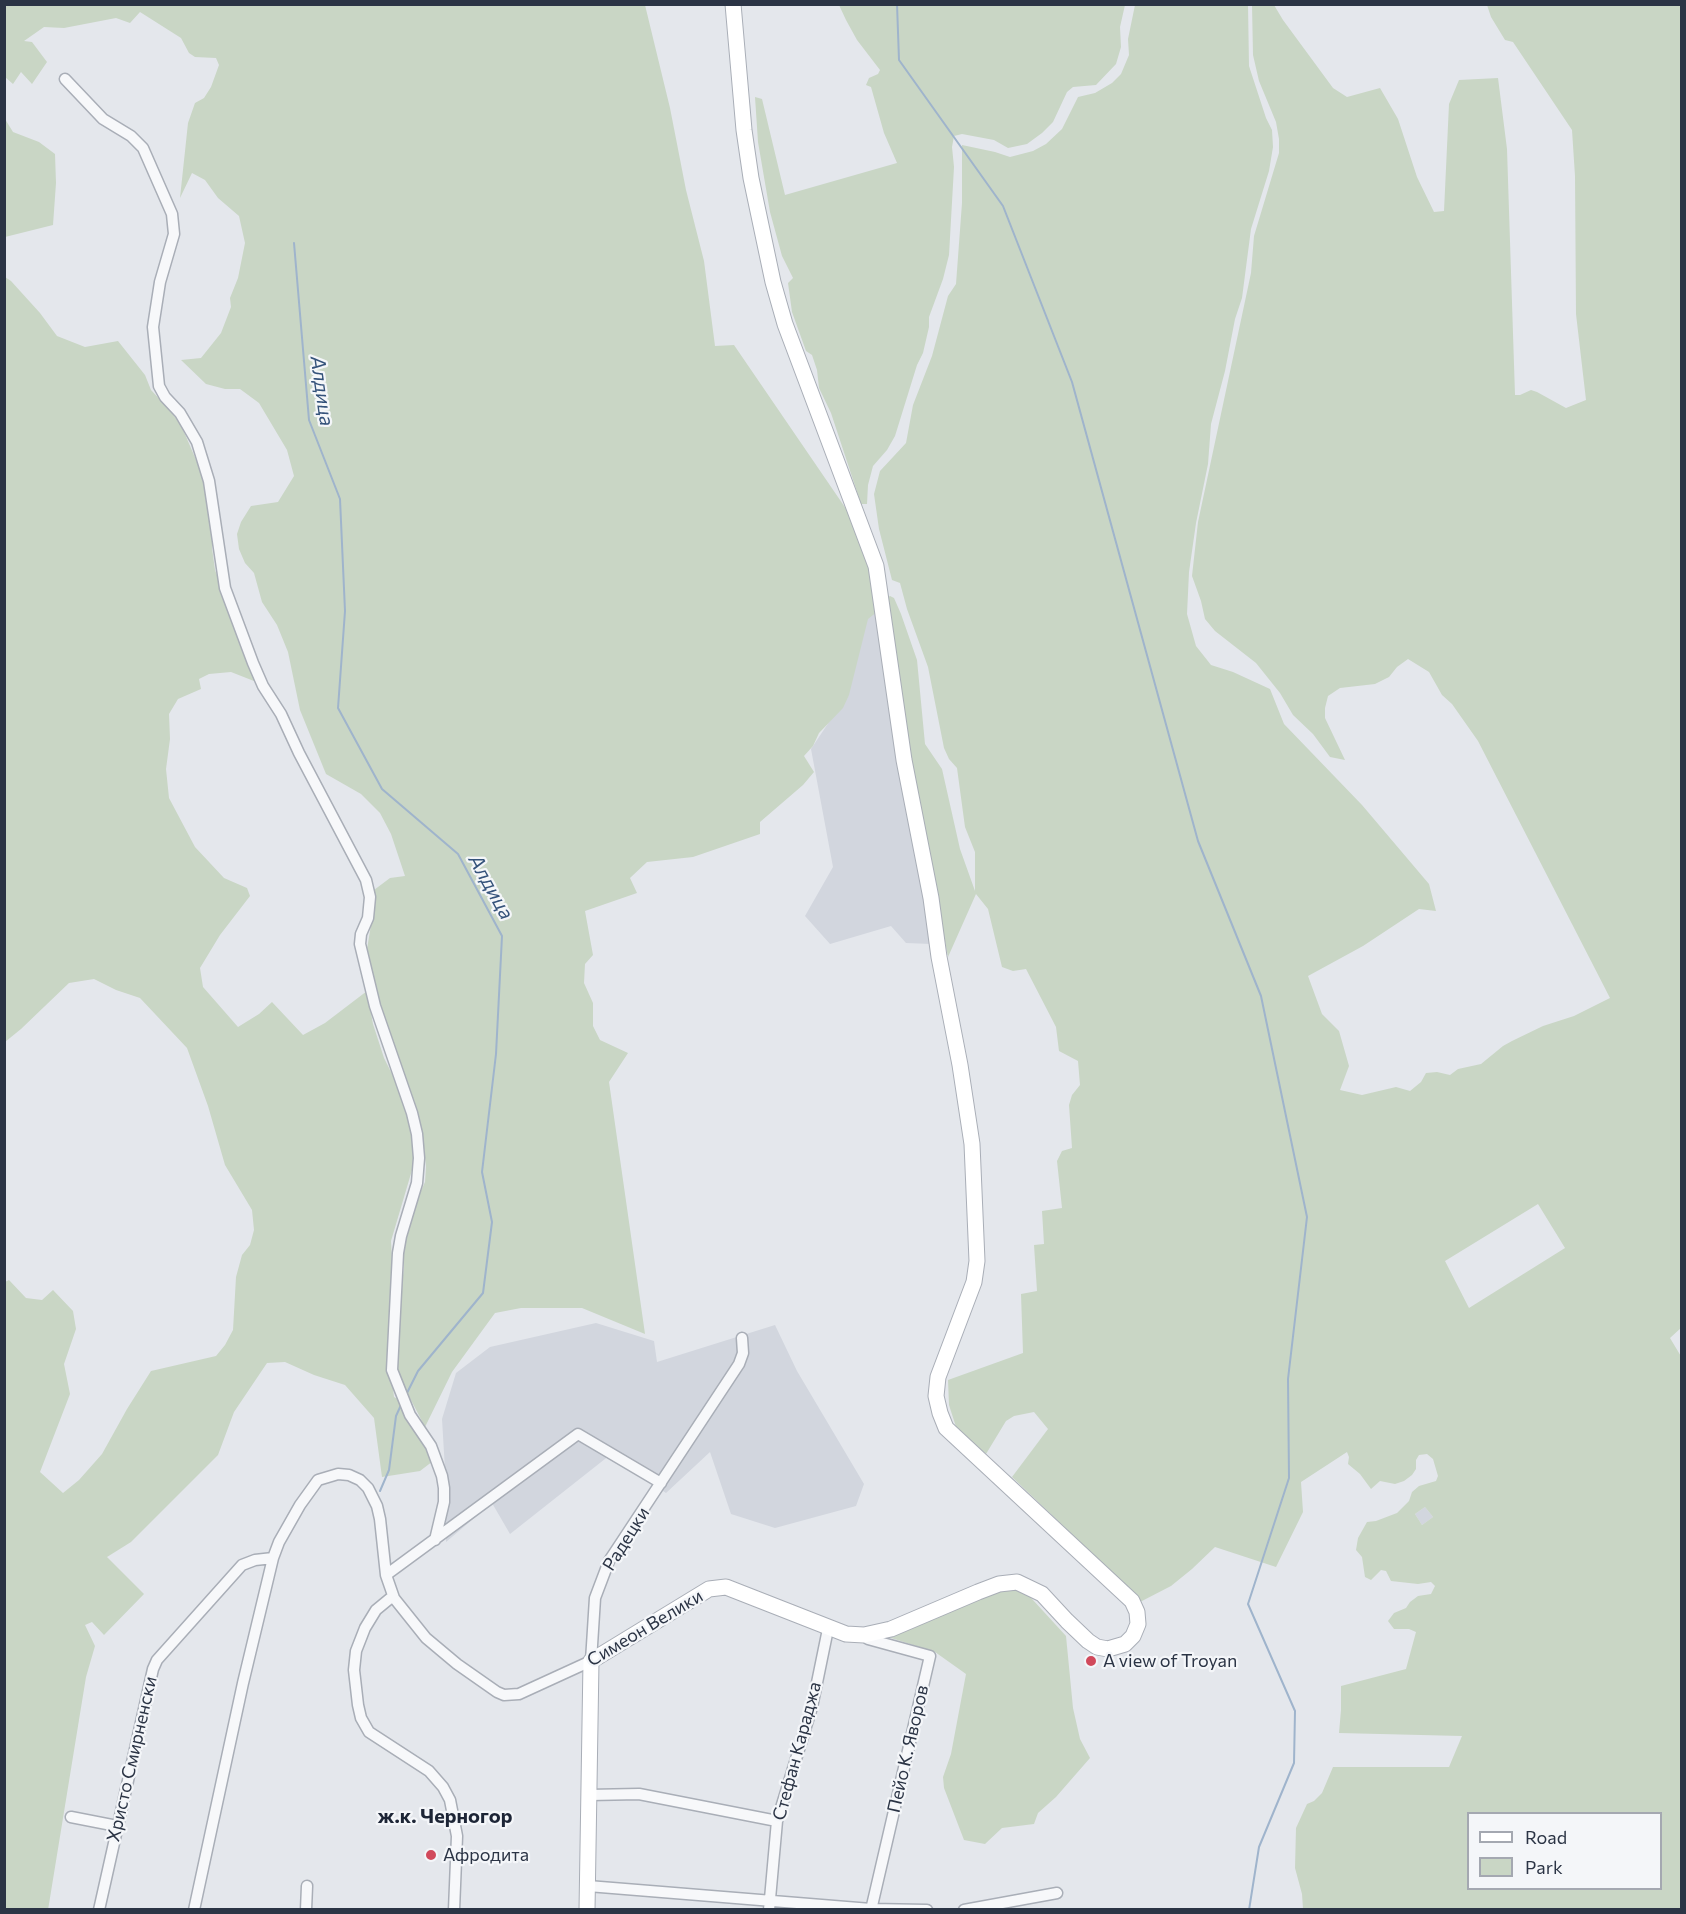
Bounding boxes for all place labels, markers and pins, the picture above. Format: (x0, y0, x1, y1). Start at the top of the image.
place label: A view of Troyan (1103, 1650, 1237, 1672)
marker: A view of Troyan (1084, 1654, 1098, 1668)
place label: Афродита (443, 1844, 529, 1866)
marker: Афродита (424, 1848, 438, 1862)

